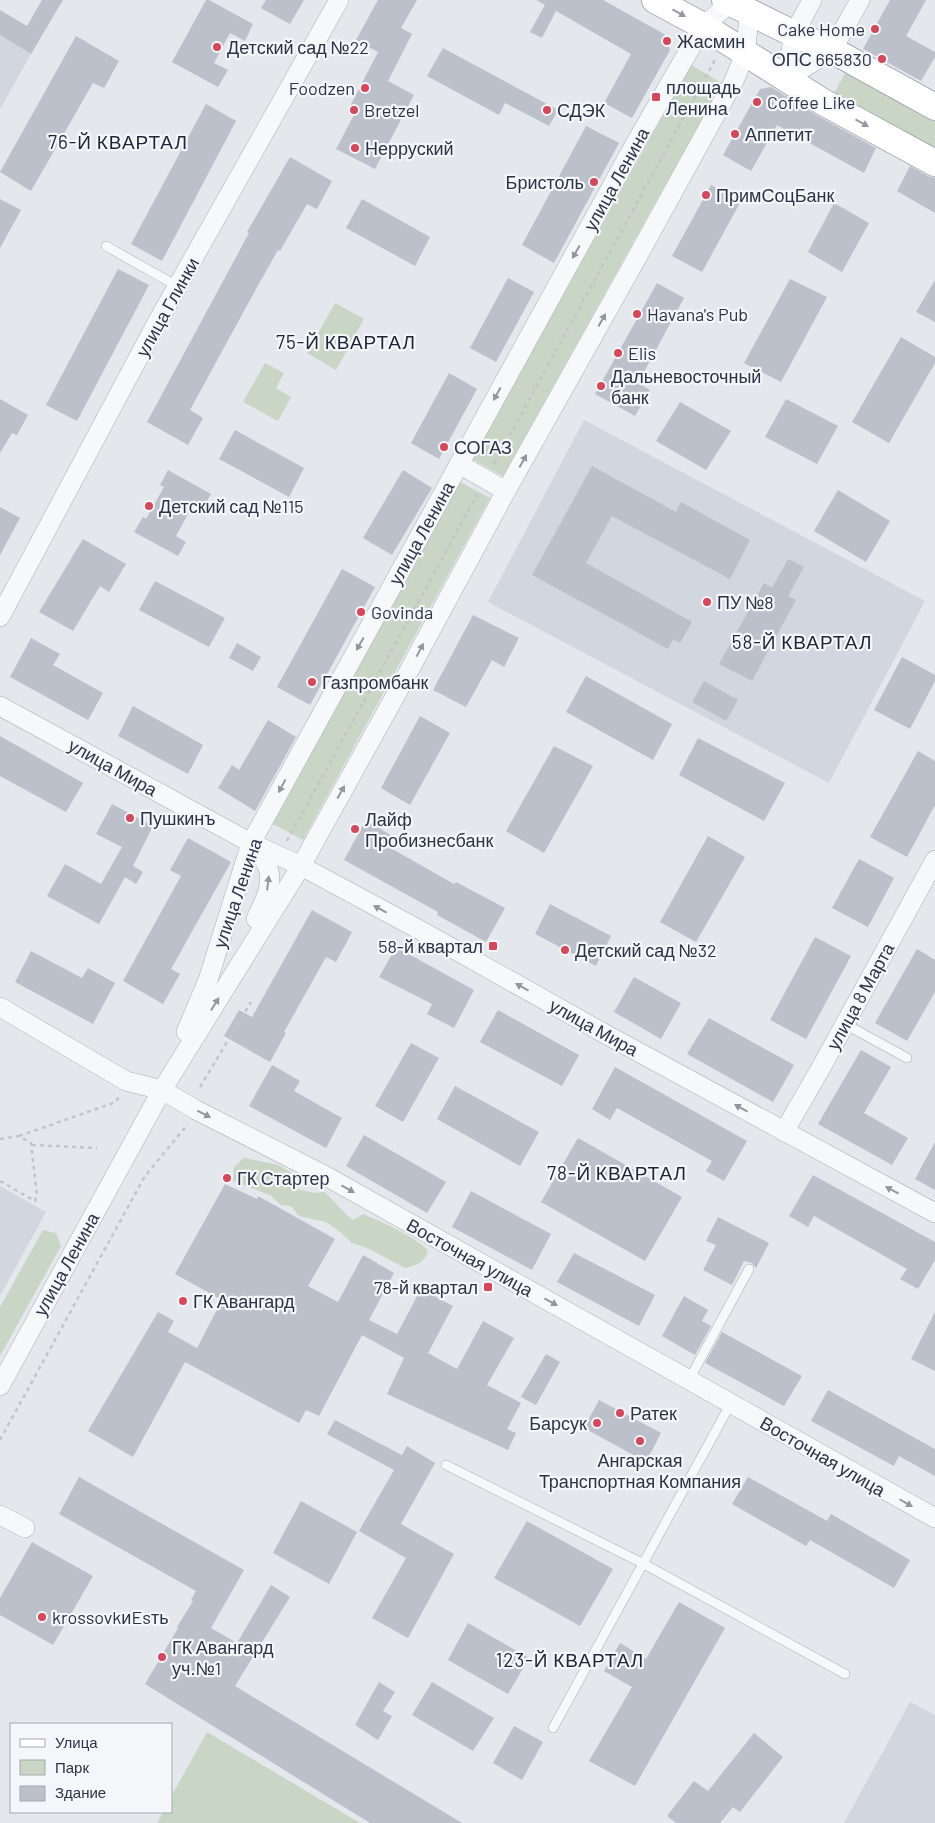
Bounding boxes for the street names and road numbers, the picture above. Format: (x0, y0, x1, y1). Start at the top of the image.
street label: улица Ленина (579, 123, 654, 235)
street label: улица Глинки (131, 253, 203, 361)
street label: улица Ленина (384, 477, 459, 589)
street label: улица Мира (65, 734, 162, 801)
street label: улица Ленина (208, 834, 266, 951)
street label: улица 8 Марта (822, 938, 899, 1053)
street label: улица Мира (546, 994, 643, 1061)
street label: улица Ленина (29, 1208, 104, 1320)
street label: Восточная улица (403, 1213, 538, 1301)
street label: Восточная улица (757, 1411, 890, 1501)

